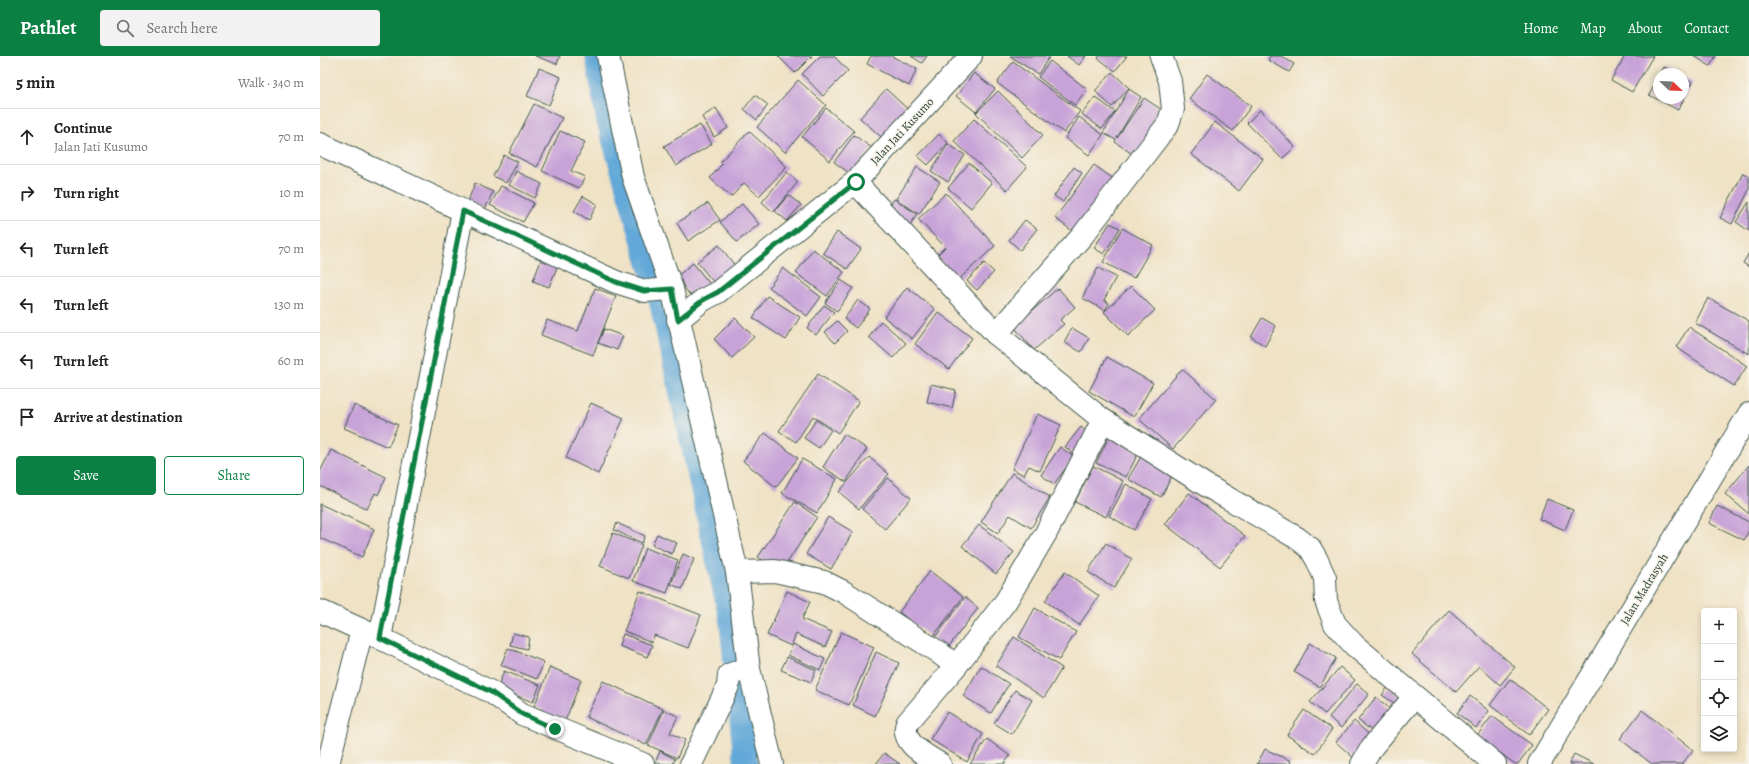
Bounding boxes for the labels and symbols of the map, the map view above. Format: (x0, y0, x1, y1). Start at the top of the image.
north arrow (1653, 68, 1689, 104)
street label: Jalan Jati Kusumo (867, 94, 937, 168)
route start (847, 173, 865, 191)
street label: Jalan Madrasyah (1616, 550, 1672, 628)
route end (546, 720, 564, 738)

